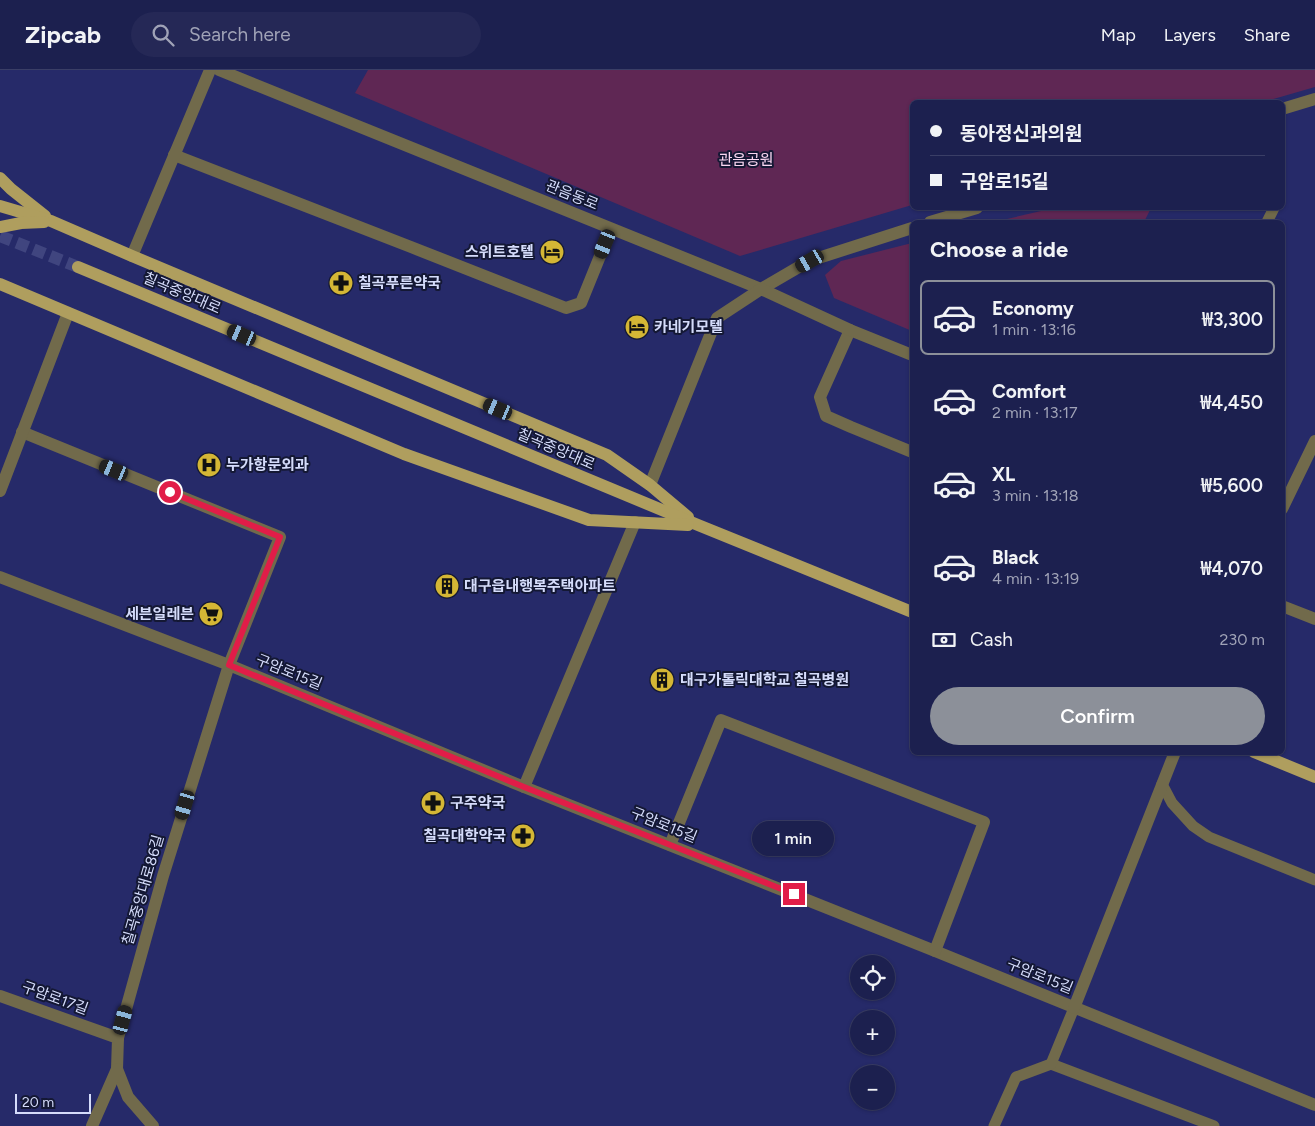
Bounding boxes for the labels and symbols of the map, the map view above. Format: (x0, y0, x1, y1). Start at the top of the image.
park label: 관음공원 (718, 151, 774, 169)
street label: 관음동로 (543, 176, 601, 214)
car (592, 227, 617, 261)
hotel icon: 스위트호텔 (539, 239, 565, 265)
place label: 스위트호텔 (465, 243, 534, 261)
car (793, 247, 826, 275)
street label: 칠곡중앙대로 (140, 269, 224, 317)
pharmacy icon: 칠곡푸른약국 (328, 270, 354, 296)
place label: 칠곡푸른약국 (358, 274, 441, 292)
hotel icon: 카네기모텔 (624, 314, 650, 340)
place label: 카네기모텔 (654, 318, 723, 336)
car (225, 322, 258, 348)
car (481, 396, 514, 422)
street label: 칠곡중앙대로 (514, 425, 598, 473)
hospital icon: 누가항문외과 (196, 452, 222, 478)
place label: 누가항문외과 (226, 456, 309, 474)
car (97, 457, 130, 483)
route start (159, 481, 181, 503)
building icon: 대구읍내행복주택아파트 (434, 573, 460, 599)
place label: 대구읍내행복주택아파트 (464, 577, 616, 595)
supermarket icon: 세븐일레븐 (198, 601, 224, 627)
place label: 세븐일레븐 (125, 605, 194, 623)
street label: 구암로15길 (253, 651, 325, 693)
building icon: 대구가톨릭대학교 칠곡병원 (649, 667, 675, 693)
place label: 대구가톨릭대학교 칠곡병원 (680, 671, 849, 689)
car (173, 788, 196, 822)
pharmacy icon: 구주약국 (420, 790, 446, 816)
place label: 구주약국 (450, 794, 505, 812)
street label: 구암로15길 (628, 804, 700, 846)
callout: 1 min (753, 822, 835, 856)
pharmacy icon: 칠곡대학약국 (510, 823, 536, 849)
place label: 칠곡대학약국 (423, 827, 506, 845)
street label: 칠곡중앙대로86길 (119, 833, 167, 947)
route end (783, 883, 805, 905)
street label: 구암로15길 (1004, 955, 1076, 997)
street label: 구암로17길 (19, 978, 91, 1018)
car (111, 1004, 134, 1036)
scale bar (15, 1091, 91, 1114)

